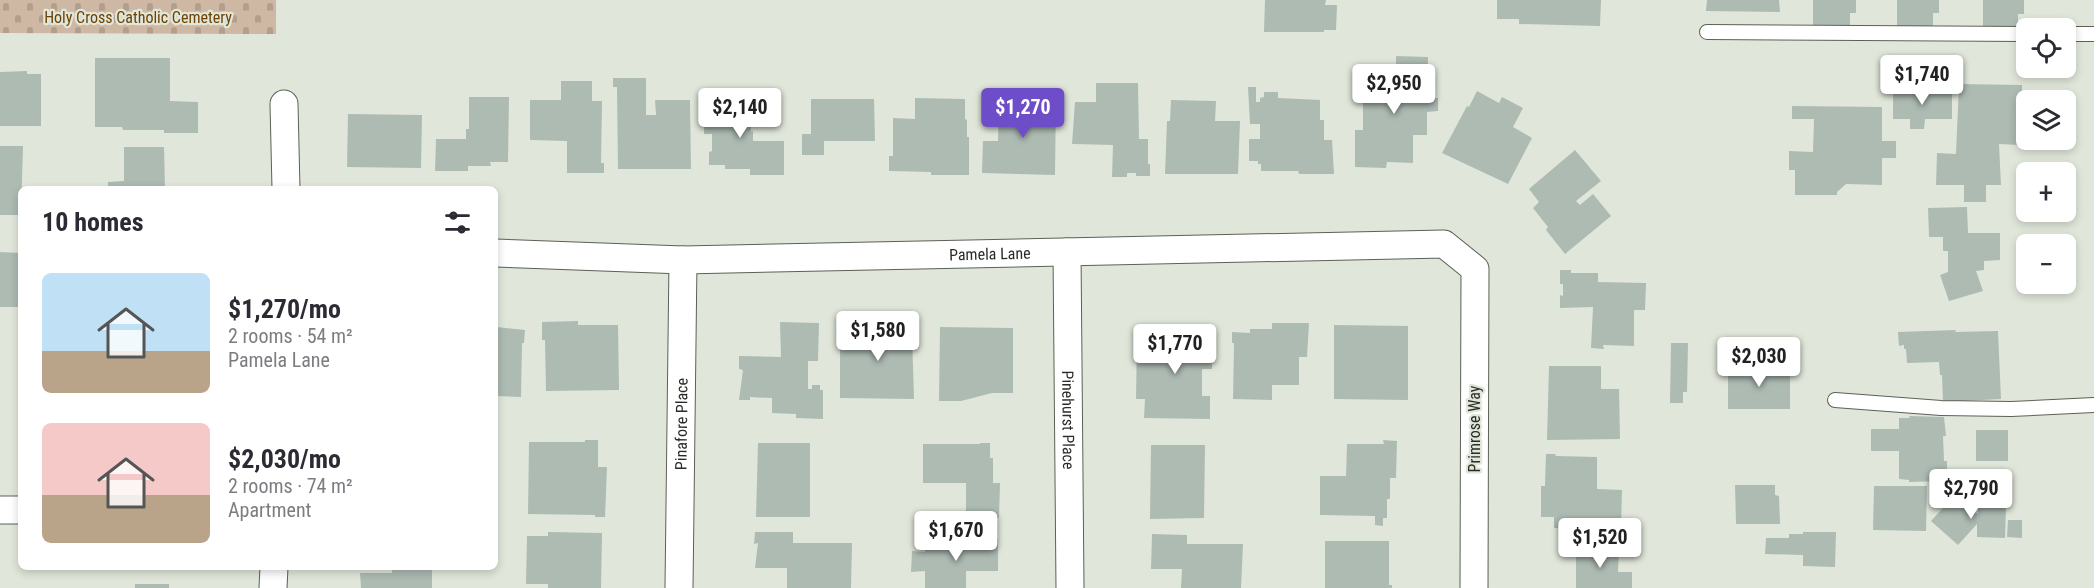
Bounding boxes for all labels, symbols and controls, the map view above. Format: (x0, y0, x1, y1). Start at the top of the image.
park label: Holy Cross Catholic Cemetery (44, 8, 232, 27)
map controls (2016, 18, 2076, 294)
button: locate (2016, 18, 2076, 78)
pin: $1,740 (1873, 55, 1971, 106)
text: $1,740 (1894, 62, 1950, 86)
pin: $2,950 (1345, 64, 1443, 115)
text: $2,950 (1366, 71, 1422, 95)
pin: $2,140 (691, 88, 789, 139)
pin: $1,270 (974, 88, 1072, 139)
button: layers (2016, 90, 2076, 150)
text: $2,140 (712, 95, 768, 119)
text: $1,270 (995, 95, 1051, 119)
button: + (2016, 162, 2076, 222)
icon: filters (441, 206, 474, 239)
text: 10 homes (42, 207, 144, 237)
button: − (2016, 234, 2076, 294)
street label: Pamela Lane (949, 244, 1031, 264)
text: $1,270/mo (228, 294, 341, 324)
icon: home (90, 297, 162, 369)
pin: $1,580 (829, 311, 927, 362)
text: $1,580 (850, 318, 906, 342)
text: 2 rooms · 54 m² (228, 324, 353, 348)
pin: $1,770 (1126, 324, 1224, 375)
text: $1,770 (1147, 331, 1203, 355)
pin: $2,030 (1710, 337, 1808, 388)
text: $2,030 (1731, 344, 1787, 368)
text: Pamela Lane (228, 348, 330, 372)
street label: Pinehurst Place (1058, 370, 1078, 470)
street label: Pinafore Place (671, 378, 692, 470)
street label: Primrose Way (1465, 385, 1484, 472)
text: $2,030/mo (228, 444, 341, 474)
icon: home (90, 447, 162, 519)
pin: $2,790 (1922, 469, 2020, 520)
text: 2 rooms · 74 m² (228, 474, 353, 498)
text: $2,790 (1943, 476, 1999, 500)
text: Apartment (228, 498, 312, 522)
pin: $1,670 (907, 511, 1005, 562)
text: $1,670 (928, 518, 984, 542)
pin: $1,520 (1551, 518, 1649, 569)
text: $1,520 (1572, 525, 1628, 549)

